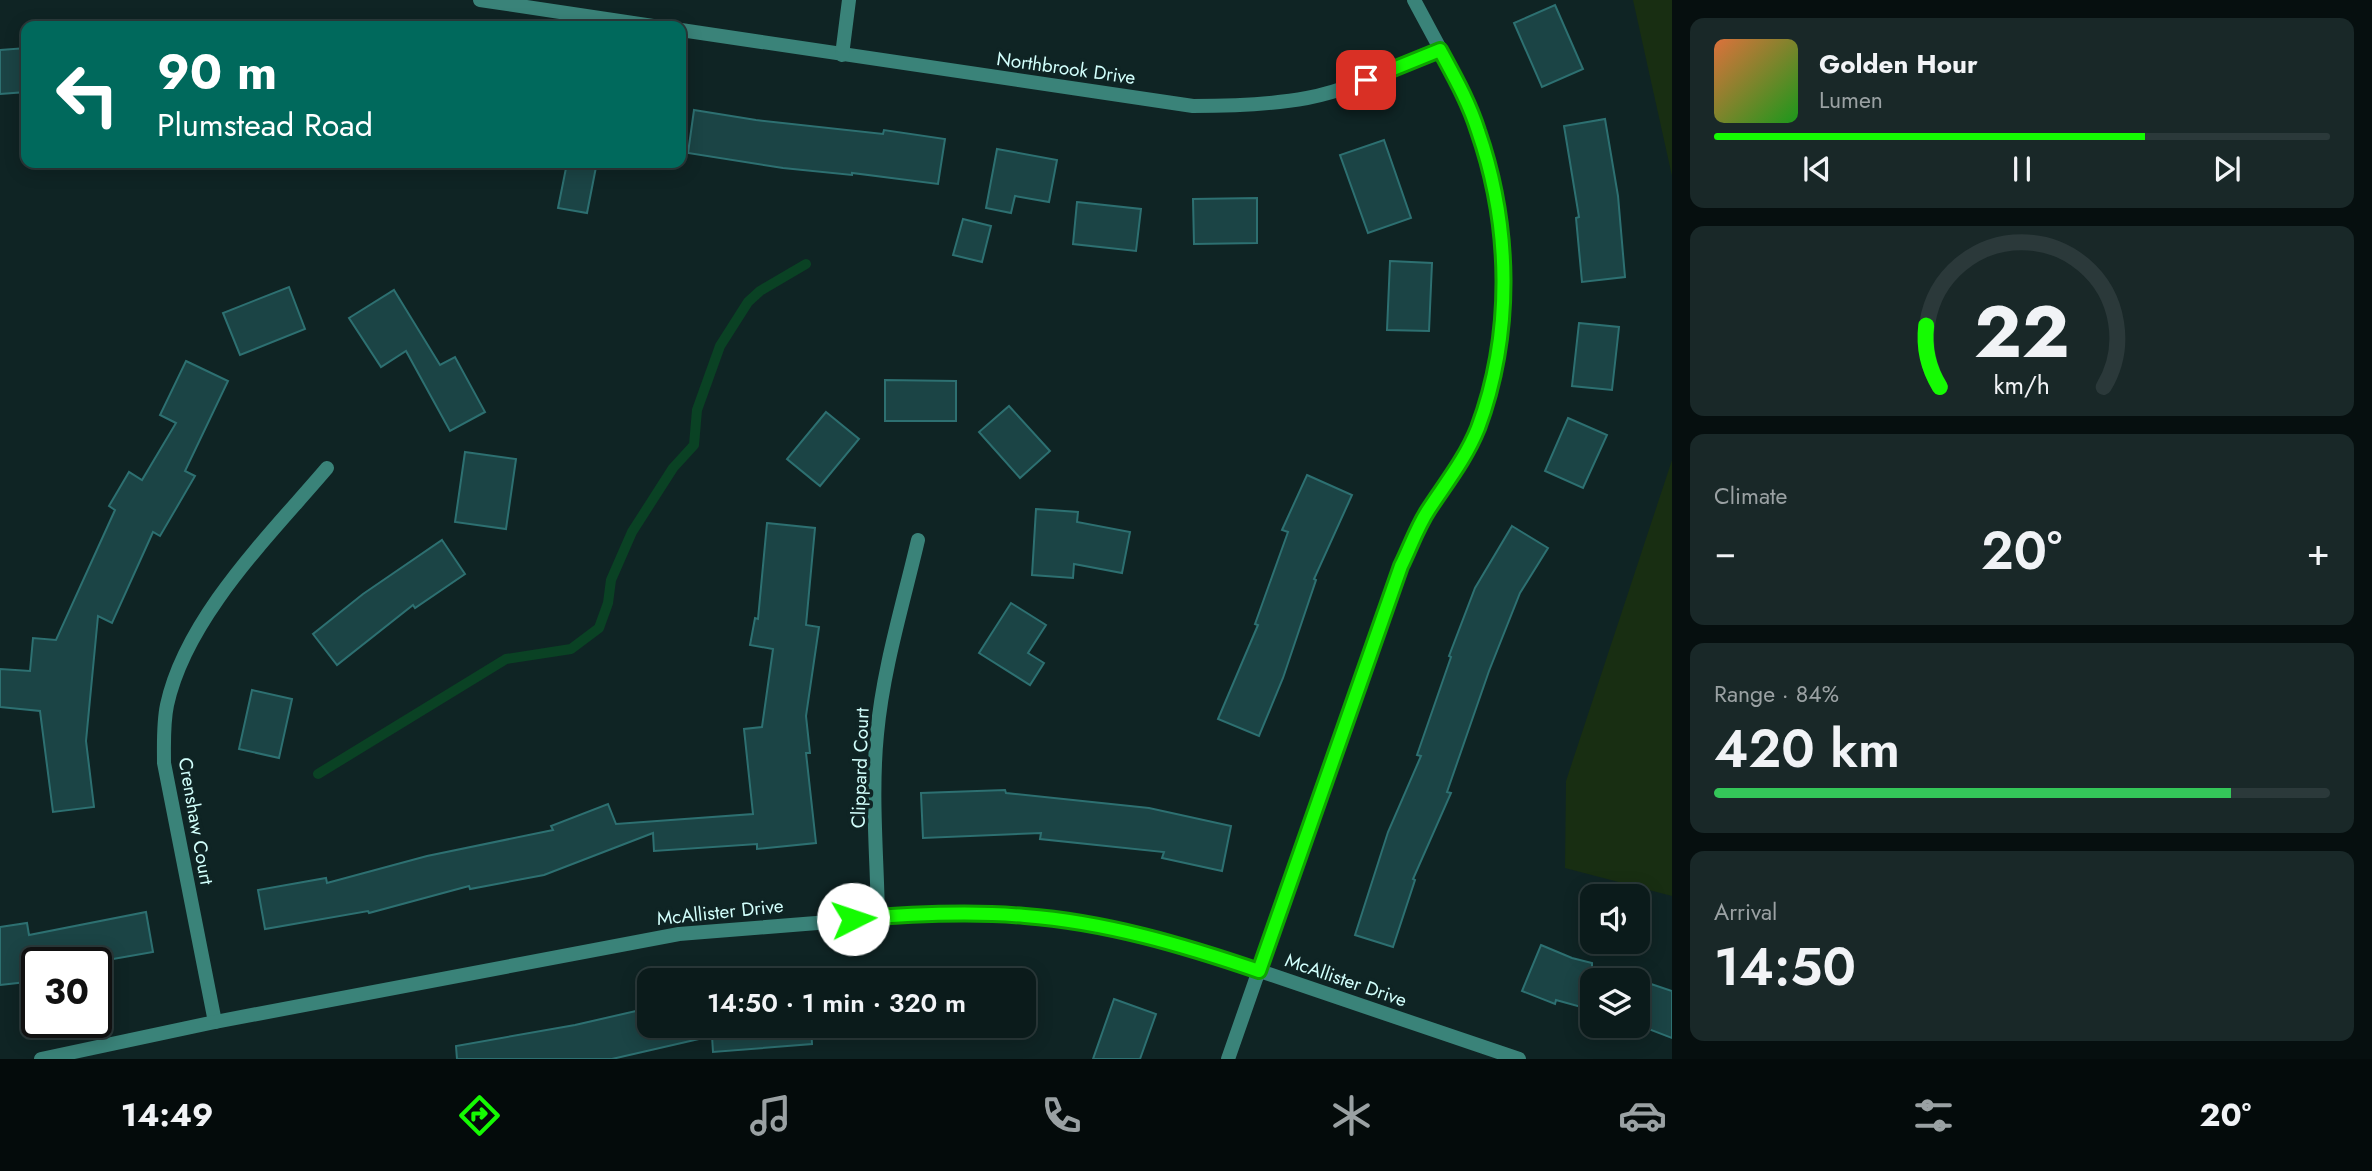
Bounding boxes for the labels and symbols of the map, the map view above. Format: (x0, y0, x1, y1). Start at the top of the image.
street label: Northbrook Drive (995, 45, 1138, 91)
pin (1336, 50, 1396, 110)
street label: Clippard Court (844, 707, 876, 829)
street label: Crenshaw Court (172, 755, 221, 887)
position arrow (816, 882, 890, 956)
street label: McAllister Drive (655, 892, 785, 932)
speed limit sign: 30 (21, 947, 112, 1038)
street label: McAllister Drive (1281, 947, 1411, 1014)

